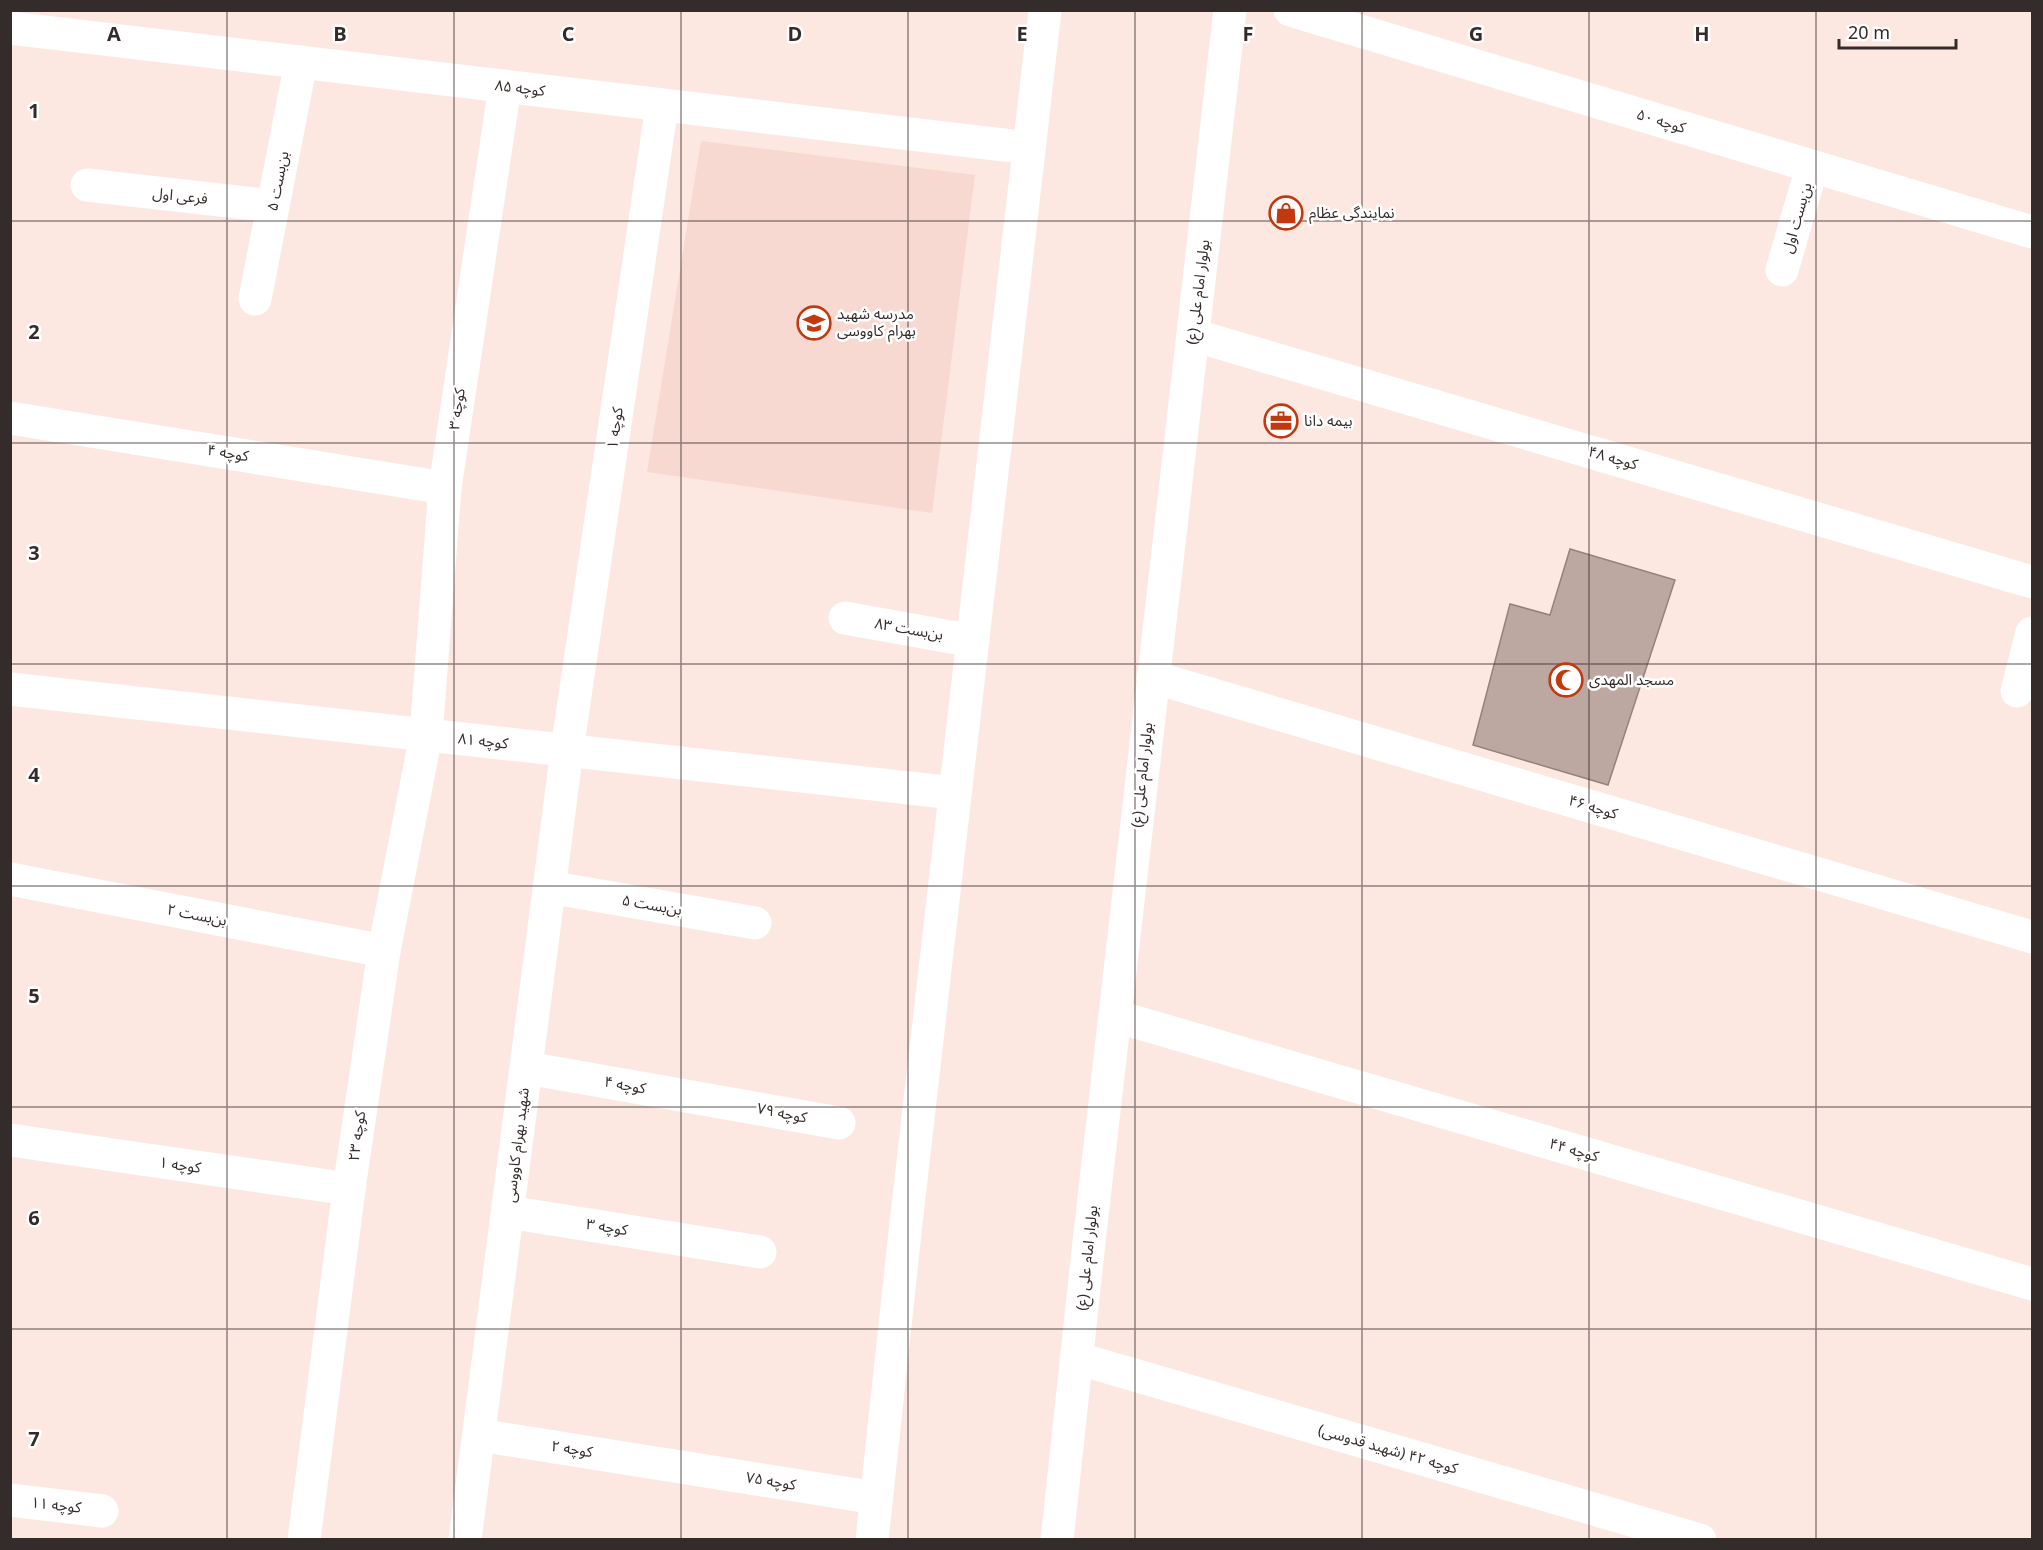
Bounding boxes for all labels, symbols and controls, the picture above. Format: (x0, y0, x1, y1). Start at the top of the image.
scale bar (1839, 12, 1956, 50)
text: A (107, 14, 121, 56)
text: B (333, 14, 347, 56)
text: C (562, 14, 575, 56)
text: D (788, 14, 802, 56)
text: E (1016, 14, 1028, 56)
text: F (1243, 14, 1253, 56)
text: G (1469, 14, 1483, 56)
text: H (1694, 14, 1710, 56)
text: 20 m (1848, 14, 1890, 52)
street label: کوچه ۸۵ (493, 69, 548, 107)
text: 1 (28, 91, 40, 133)
street label: کوچه ۵۰ (1632, 98, 1691, 144)
street label: بن‌بست ۵ (257, 148, 299, 214)
street label: فرعی اول (151, 177, 210, 215)
street label: بن‌بست اول (1772, 179, 1822, 257)
shop icon: نمایندگی عظام (1268, 195, 1304, 231)
place label: نمایندگی عظام (1309, 197, 1395, 229)
street label: بولوار امام علی (ع) (1176, 238, 1220, 346)
place label: مدرسه شهید بهرام کاووسی (837, 298, 916, 347)
school or university icon: مدرسه شهید بهرام کاووسی (796, 305, 832, 341)
text: 2 (28, 312, 40, 354)
street label: کوچه ۳ (438, 385, 476, 432)
office icon: بیمه دانا (1263, 403, 1299, 439)
street label: کوچه ۱ (596, 404, 634, 451)
place label: بیمه دانا (1304, 405, 1353, 437)
street label: کوچه ۴ (205, 434, 252, 472)
street label: کوچه ۴۸ (1584, 436, 1642, 481)
text: 3 (28, 533, 40, 575)
street label: بن‌بست ۸۳ (872, 607, 946, 651)
mosque icon: مسجد المهدی (1548, 662, 1584, 698)
place label: مسجد المهدی (1589, 664, 1674, 696)
street label: بولوار امام علی (ع) (1121, 721, 1163, 829)
street label: کوچه ۸۱ (456, 722, 511, 760)
text: 4 (28, 755, 40, 797)
street label: کوچه ۴۶ (1564, 784, 1623, 830)
street label: بن‌بست ۵ (619, 884, 685, 926)
street label: بن‌بست ۲ (164, 894, 230, 936)
text: 5 (28, 976, 40, 1018)
street label: کوچه ۴ (602, 1066, 649, 1105)
street label: شهید بهرام کاووسی (494, 1085, 540, 1204)
street label: کوچه ۷۹ (754, 1092, 811, 1134)
street label: کوچه ۲۳ (338, 1108, 376, 1163)
street label: کوچه ۴۴ (1545, 1128, 1603, 1173)
street label: کوچه ۱ (157, 1146, 204, 1184)
text: 6 (28, 1198, 40, 1240)
street label: بولوار امام علی (ع) (1066, 1204, 1108, 1312)
street label: کوچه ۳ (584, 1208, 631, 1246)
street label: کوچه ۴۲ (شهید قدوسی) (1314, 1414, 1463, 1485)
text: 7 (28, 1419, 40, 1461)
street label: کوچه ۲ (549, 1430, 596, 1468)
street label: کوچه ۷۵ (744, 1461, 799, 1501)
street label: کوچه ۱۱ (29, 1486, 84, 1524)

